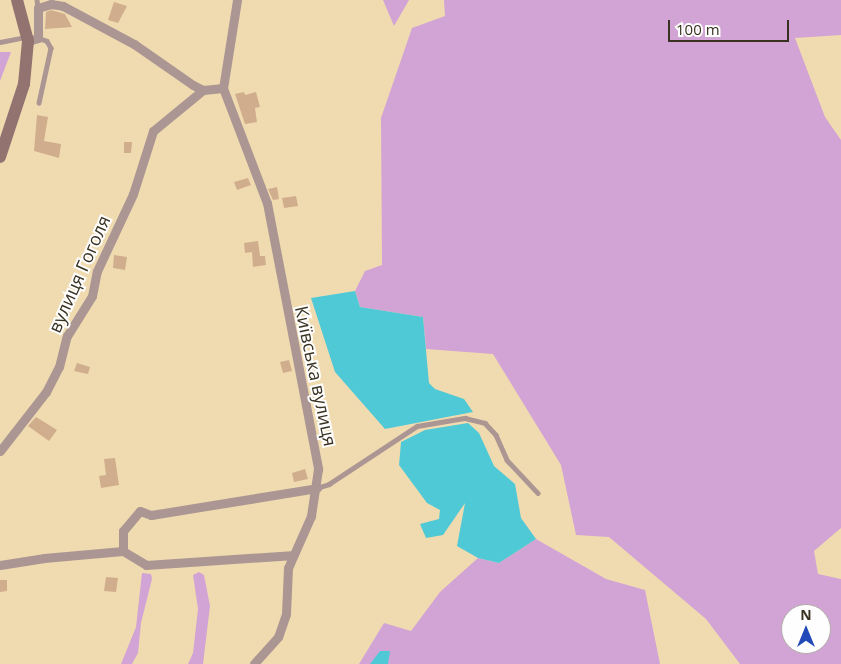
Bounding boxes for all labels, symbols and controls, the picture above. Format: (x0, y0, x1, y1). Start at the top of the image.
scale bar (671, 10, 792, 42)
text: 100 m (676, 19, 720, 39)
street label: вулиця Гоголя (43, 212, 115, 336)
street label: Київська вулиця (291, 304, 341, 448)
north arrow (781, 604, 831, 654)
text: N (800, 605, 812, 624)

